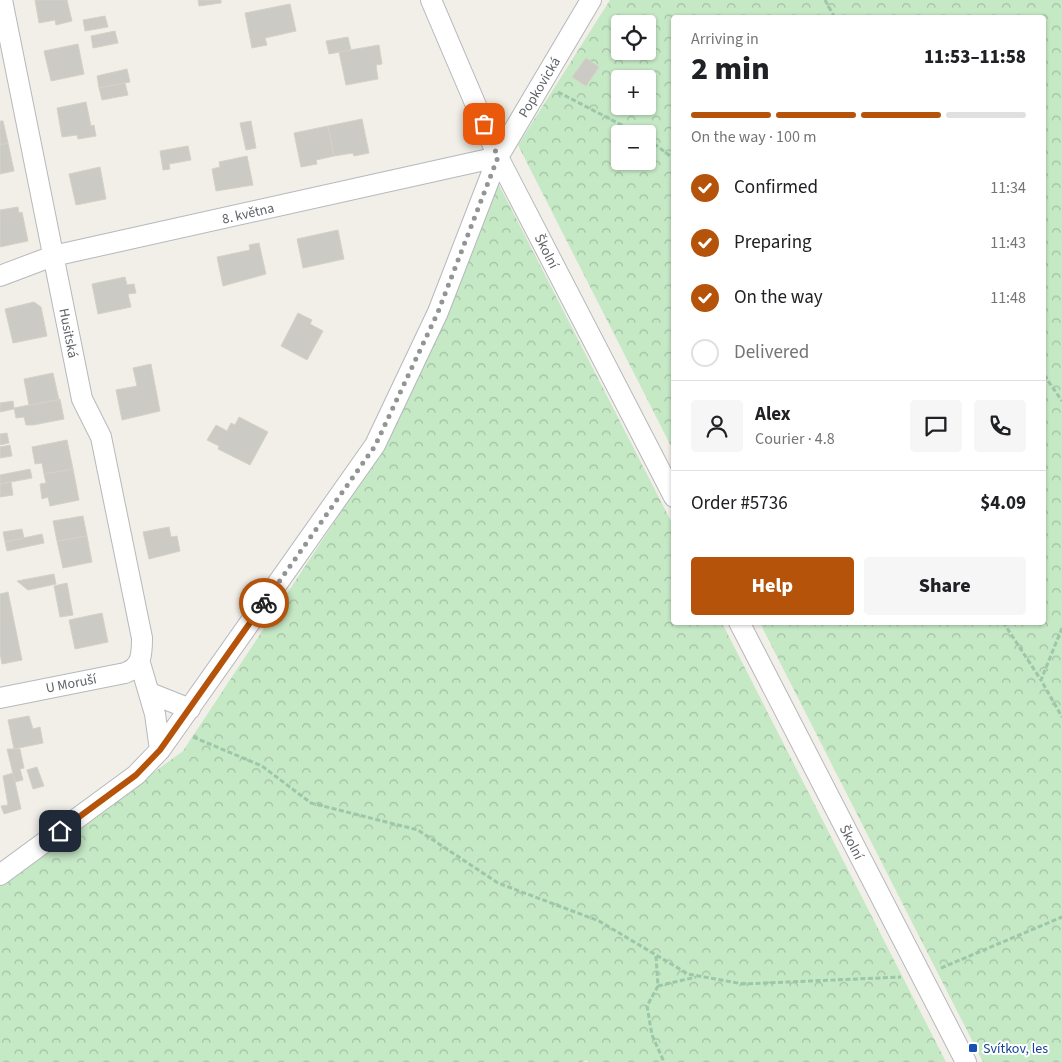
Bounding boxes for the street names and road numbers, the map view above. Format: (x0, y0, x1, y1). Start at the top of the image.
street label: Popkovická (514, 53, 566, 122)
street label: 8. května (220, 198, 276, 230)
street label: Školní (529, 231, 564, 273)
street label: Husitská (53, 307, 83, 360)
street label: U Moruší (44, 669, 99, 699)
street label: Školní (834, 822, 869, 864)

